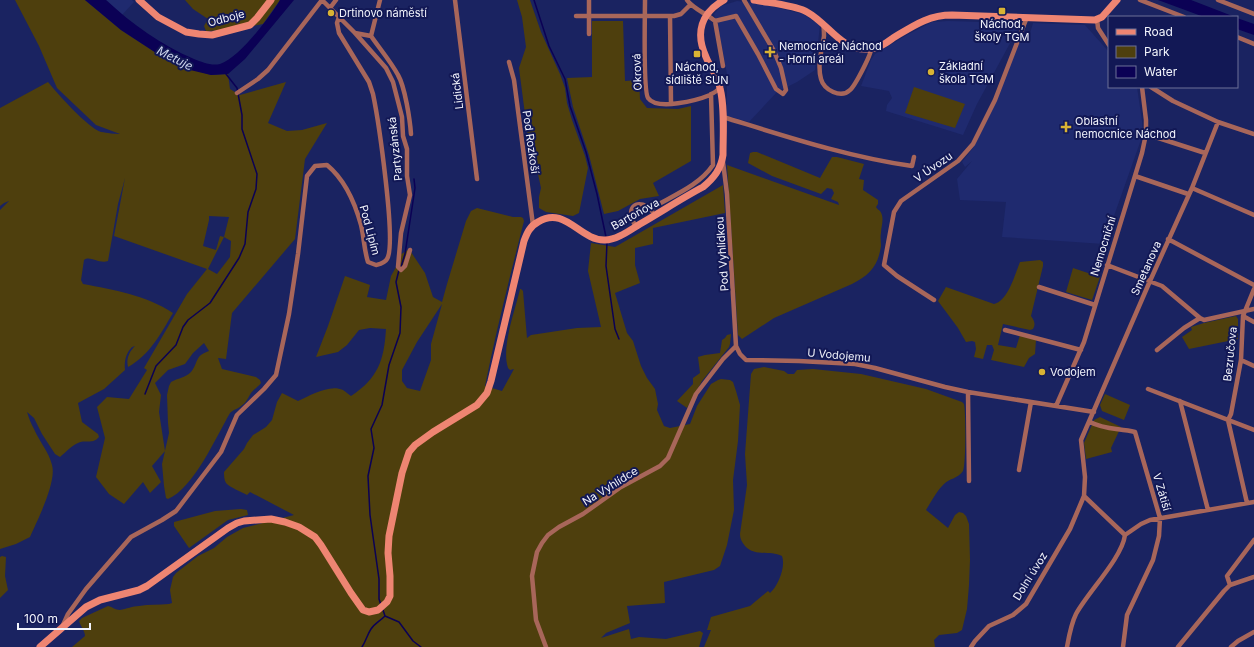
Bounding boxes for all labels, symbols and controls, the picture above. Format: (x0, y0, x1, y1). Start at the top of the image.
street label: Odboje (206, 6, 246, 30)
place label: Drtinovo náměstí (339, 6, 427, 20)
marker: Náchod, školy TGM (997, 6, 1007, 16)
marker: Drtinovo náměstí (326, 8, 336, 18)
legend (1108, 16, 1238, 88)
place label: Náchod, školy TGM (974, 17, 1030, 44)
text: Road (1144, 24, 1173, 39)
place label: Nemocnice Náchod - Horní areál (779, 39, 882, 66)
water label: Metuje (154, 43, 196, 73)
text: Park (1144, 44, 1170, 59)
marker: Nemocnice Náchod - Horní areál (764, 46, 776, 58)
marker: Náchod, sídliště SUN (692, 49, 702, 59)
street label: Okrová (629, 53, 645, 91)
place label: Základní škola TGM (939, 59, 994, 86)
place label: Náchod, sídliště SUN (666, 60, 728, 87)
text: Water (1144, 64, 1178, 79)
marker: Základní škola TGM (926, 67, 936, 77)
street label: Lidická (448, 72, 466, 110)
street label: Pod Rozkoší (520, 109, 542, 175)
place label: Oblastní nemocnice Náchod (1075, 114, 1176, 141)
street label: Partyzánská (385, 116, 405, 182)
marker: Oblastní nemocnice Náchod (1060, 121, 1072, 133)
street label: V Úvozu (911, 149, 955, 185)
street label: Bartoňova (608, 195, 662, 233)
street label: Pod Lipím (357, 203, 383, 257)
street label: Nemocniční (1087, 214, 1119, 278)
street label: Pod Vyhlídkou (712, 216, 732, 292)
street label: Smetanova (1128, 239, 1164, 297)
street label: Bezručova (1220, 326, 1240, 382)
street label: U Vodojemu (807, 345, 871, 365)
place label: Vodojem (1050, 365, 1096, 379)
marker: Vodojem (1037, 367, 1047, 377)
street label: Na Vyhlídce (580, 463, 640, 509)
street label: V Zátiší (1150, 472, 1174, 513)
street label: Dolní úvoz (1010, 549, 1050, 603)
scale bar (18, 605, 90, 631)
text: 100 m (24, 611, 58, 626)

